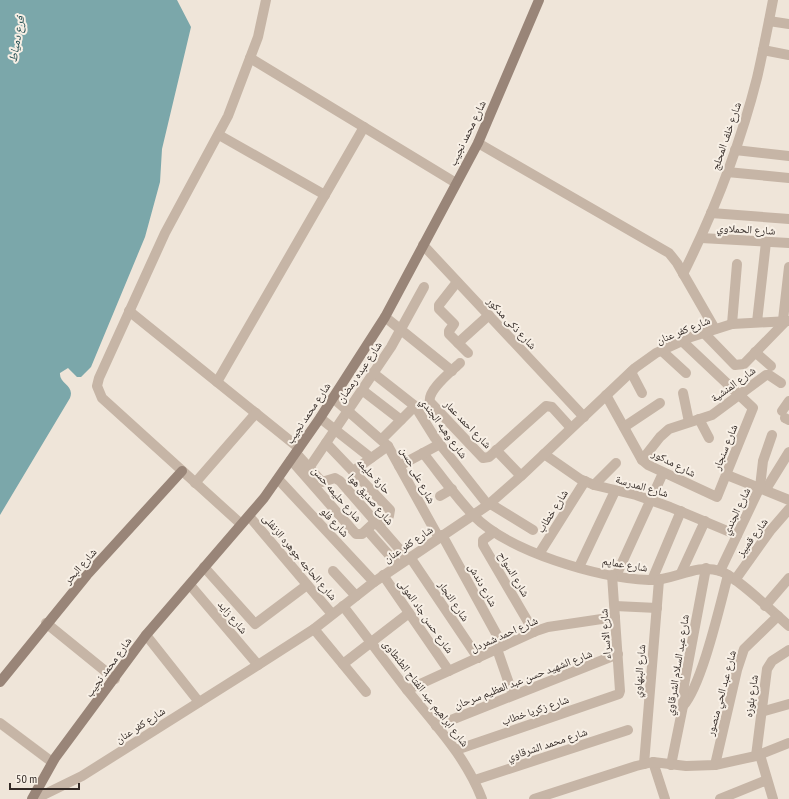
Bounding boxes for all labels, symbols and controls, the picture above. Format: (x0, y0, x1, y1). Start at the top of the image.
water label: فرع دمياط (5, 13, 29, 63)
street label: شارع محمد نجيب (445, 98, 489, 168)
street label: شارع خلف المحلج (708, 100, 744, 172)
street label: شارع الحملاوي (716, 220, 776, 239)
street label: شارع ذكى مدكور (484, 293, 540, 352)
street label: شارع كفر عنان (654, 313, 712, 347)
street label: شارع عبده رمضان (333, 339, 385, 405)
street label: شارع المنشية (708, 363, 758, 405)
street label: شارع محمد نجيب (282, 380, 334, 446)
street label: شارع وهبه الجندي (416, 395, 471, 462)
street label: شارع احمد عمار (441, 396, 495, 451)
street label: شارع سنجار (709, 422, 740, 473)
street label: شارع على حسن (397, 444, 439, 506)
street label: شارع مدكور (649, 446, 698, 480)
street label: حارة حليمه (354, 455, 394, 497)
street label: شارع حليمه حسن (309, 463, 365, 525)
street label: شارع صديق هوا (345, 470, 397, 528)
street label: شارع المدرسة (614, 472, 670, 500)
street label: شارع الجندي (719, 485, 755, 538)
street label: شارع خطاب (533, 487, 571, 535)
street label: شارع فلو (318, 504, 352, 540)
street label: شارع الحاجه جوهره الزنفلى (260, 511, 340, 603)
street label: شارع قمبيز (733, 515, 771, 560)
street label: شارع كفر عنان (381, 522, 435, 566)
street label: شارع البحر (60, 545, 99, 588)
street label: شارع السواح (495, 549, 533, 599)
street label: شارع عمايم (601, 554, 649, 575)
street label: شارع دندش (465, 561, 501, 609)
street label: شارع حسن جاد المولى (395, 576, 457, 656)
street label: شارع النجار (435, 577, 473, 624)
street label: شارع زايد (215, 598, 251, 636)
street label: شارع الاسراء (596, 608, 614, 660)
street label: شارع احمد شمردل (468, 613, 540, 655)
street label: شارع عبد السلام الشرقاوي (662, 613, 694, 717)
street label: شارع محمد نجيب (81, 634, 135, 700)
street label: شارع ابراهيم عبد الفتاح الطنطاوى (379, 637, 472, 750)
street label: شارع البنهاوي (630, 644, 650, 698)
street label: شارع الشهيد حسن عبد العظيم سرحان (452, 646, 594, 713)
street label: شارع عبد الحي منصور (703, 649, 741, 739)
street label: شارع بلوزه (741, 674, 761, 718)
street label: شارع زكريا خطاب (499, 692, 571, 728)
street label: شارع كفر عنان (112, 704, 168, 746)
street label: شارع محمد الشرقاوي (505, 724, 590, 765)
scale bar (10, 765, 79, 791)
text: 50 m (16, 771, 37, 786)

